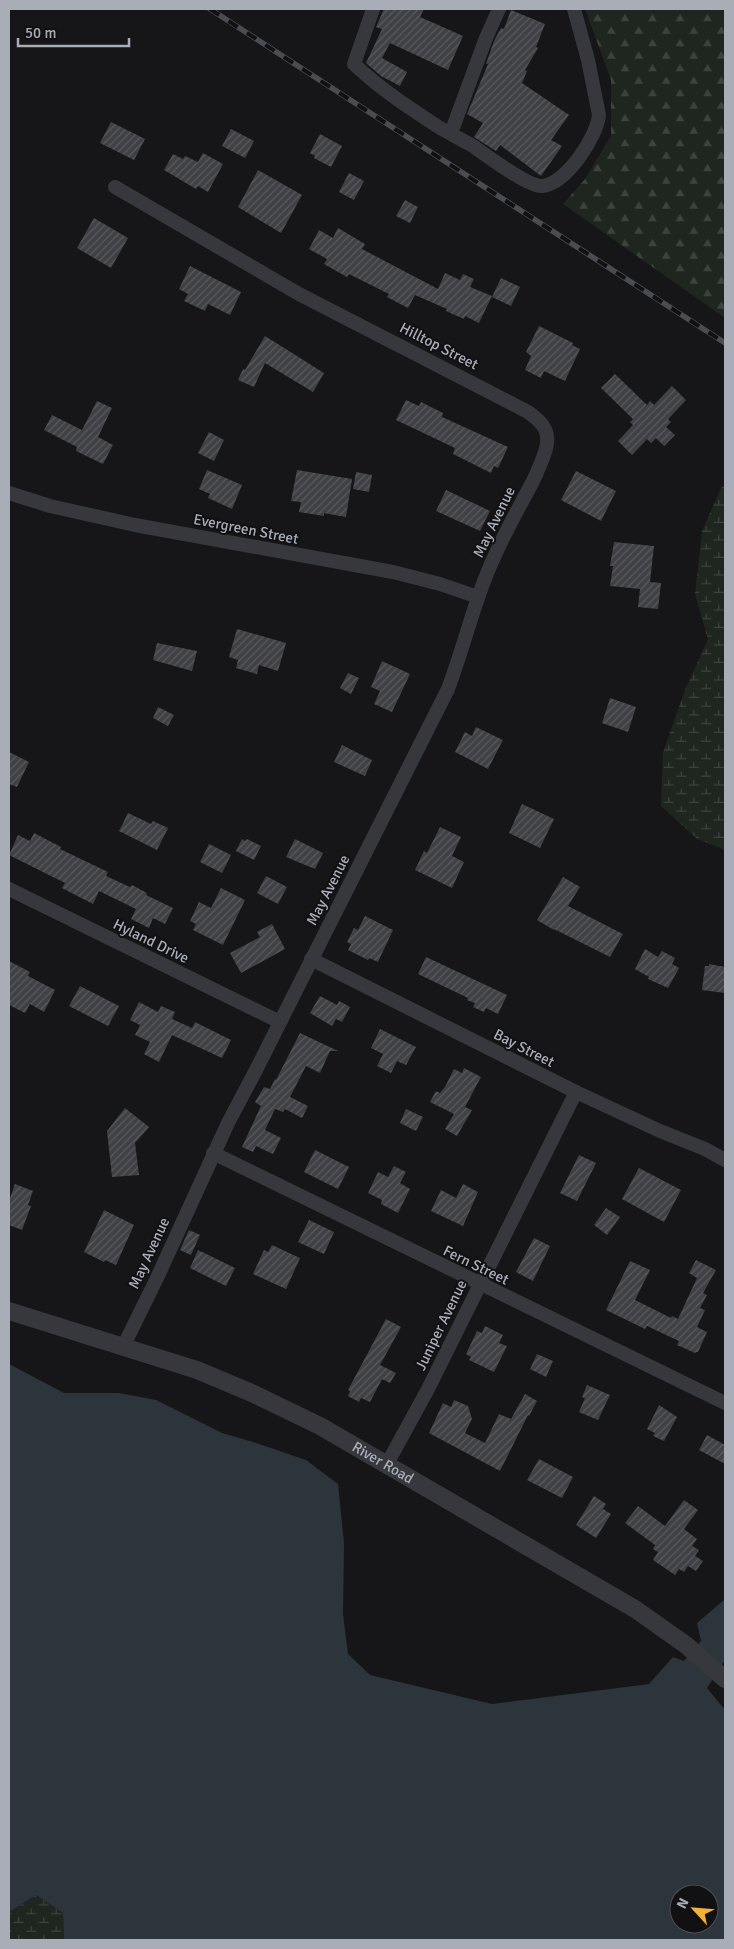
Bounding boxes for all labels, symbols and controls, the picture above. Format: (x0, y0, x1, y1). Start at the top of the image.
scale bar (18, 15, 129, 47)
text: 50 m (25, 24, 56, 42)
street label: Hilltop Street (397, 318, 481, 374)
street label: May Avenue (469, 484, 519, 560)
street label: Evergreen Street (192, 510, 300, 548)
street label: May Avenue (303, 852, 353, 928)
street label: Hyland Drive (110, 915, 192, 967)
street label: Bay Street (491, 1025, 557, 1071)
street label: May Avenue (125, 1214, 173, 1292)
street label: Fern Street (440, 1241, 512, 1289)
street label: Juniper Avenue (411, 1277, 471, 1373)
street label: River Road (349, 1438, 417, 1487)
north arrow (669, 1884, 719, 1934)
text: N (673, 1895, 693, 1912)

